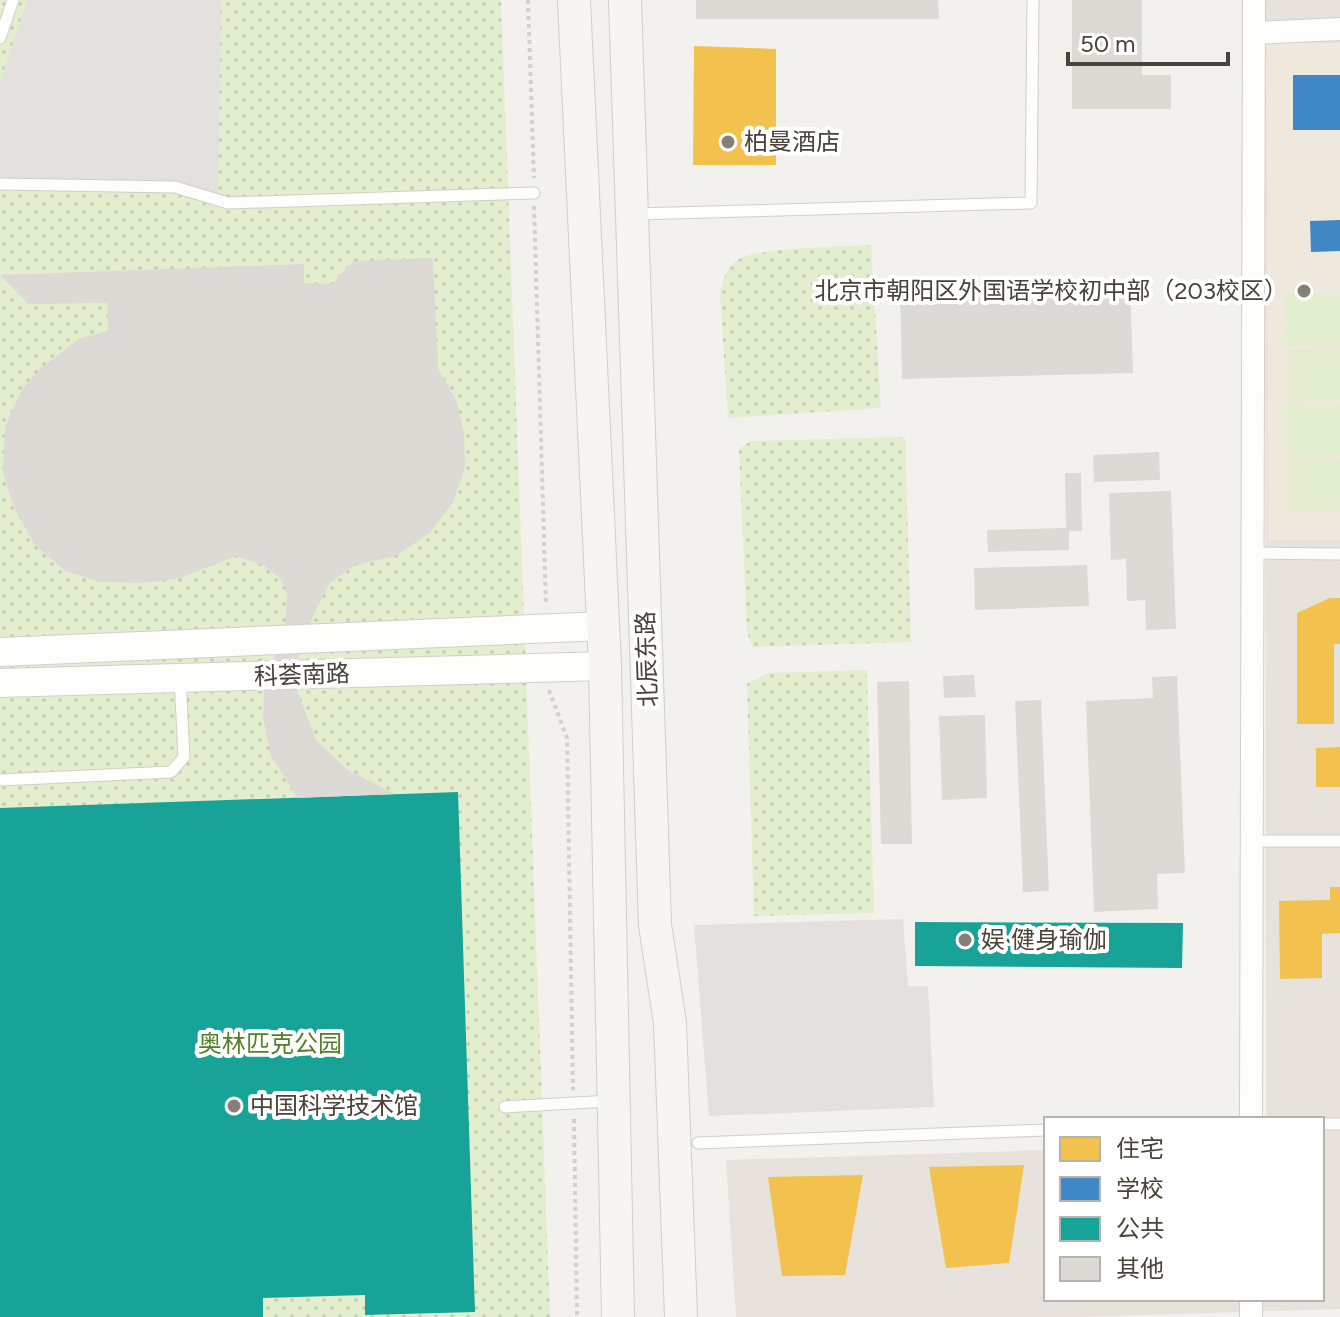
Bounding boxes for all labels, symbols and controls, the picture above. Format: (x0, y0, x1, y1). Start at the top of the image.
scale bar (1068, 16, 1228, 66)
text: 50 m (1080, 29, 1136, 58)
place label: 柏曼酒店 (744, 127, 840, 156)
marker: 柏曼酒店 (719, 133, 737, 151)
place label: 北京市朝阳区外国语学校初中部（203校区） (814, 276, 1288, 305)
marker: 北京市朝阳区外国语学校初中部（203校区） (1295, 282, 1313, 300)
street label: 北辰东路 (630, 611, 663, 707)
street label: 科荟南路 (254, 658, 350, 691)
place label: 娱·健身瑜伽 (981, 925, 1107, 954)
marker: 娱·健身瑜伽 (956, 931, 974, 949)
park label: 奥林匹克公园 (198, 1029, 342, 1058)
place label: 中国科学技术馆 (250, 1091, 418, 1120)
marker: 中国科学技术馆 (225, 1097, 243, 1115)
legend (1044, 1117, 1324, 1301)
text: 住宅 (1116, 1134, 1164, 1163)
text: 学校 (1116, 1174, 1164, 1203)
text: 公共 (1116, 1214, 1164, 1243)
text: 其他 (1116, 1254, 1164, 1283)

